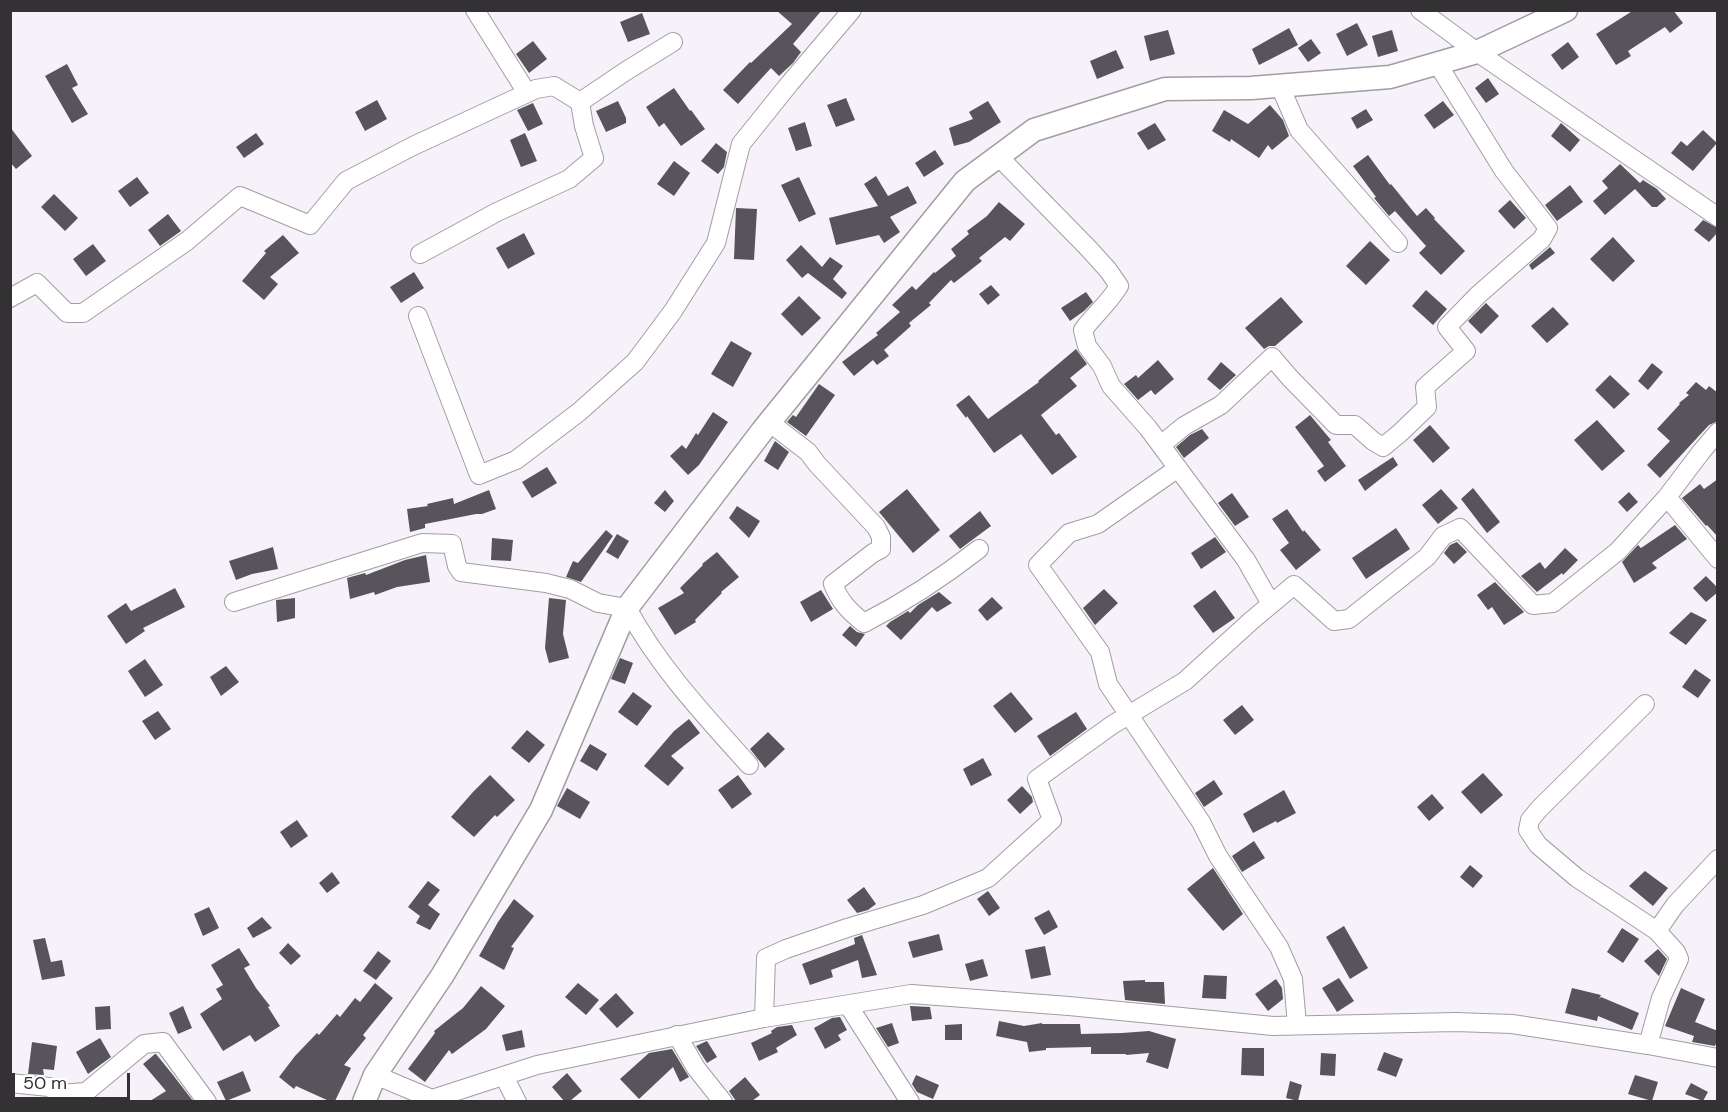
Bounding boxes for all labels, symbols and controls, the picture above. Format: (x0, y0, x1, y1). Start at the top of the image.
scale bar (15, 1061, 134, 1099)
text: 50 m (23, 1071, 67, 1095)

